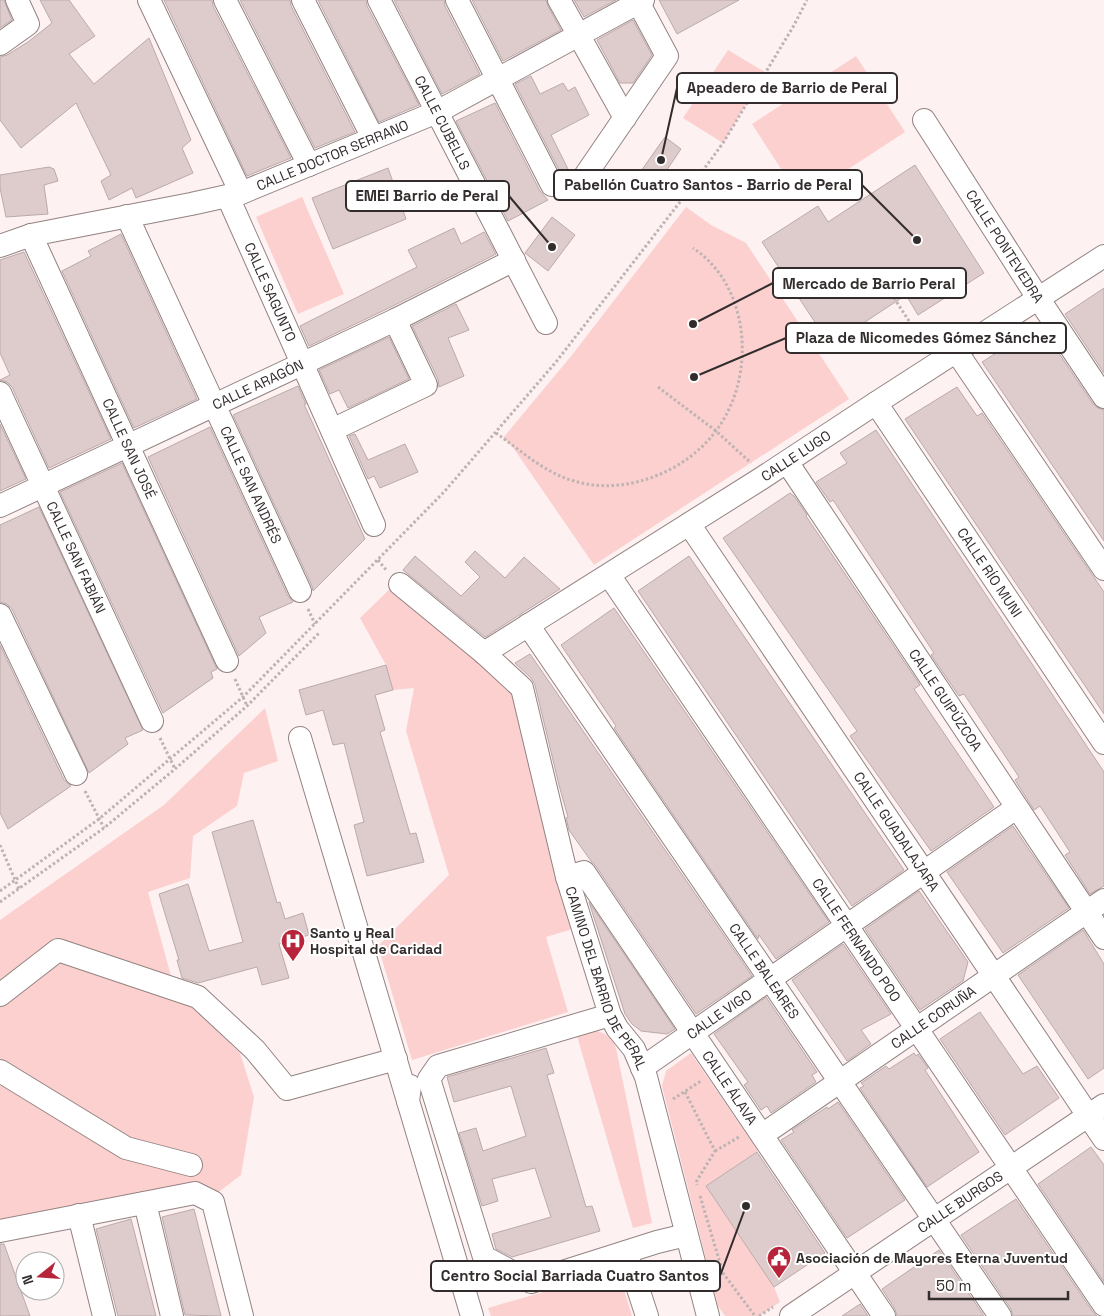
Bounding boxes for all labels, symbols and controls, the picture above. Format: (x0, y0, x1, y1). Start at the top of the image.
street label: CALLE CUBELLS (411, 72, 474, 173)
callout: Apeadero de Barrio de Peral (677, 73, 897, 103)
text: Apeadero de Barrio de Peral (687, 78, 887, 97)
street label: CALLE DOCTOR SERRANO (254, 116, 411, 195)
callout: Pabellón Cuatro Santos - Barrio de Peral (554, 170, 862, 200)
text: Pabellón Cuatro Santos - Barrio de Peral (564, 175, 852, 194)
callout: EMEI Barrio de Peral (346, 181, 509, 211)
text: EMEI Barrio de Peral (355, 186, 499, 205)
street label: CALLE PONTEVEDRA (962, 186, 1048, 307)
street label: CALLE SAGUNTO (240, 240, 300, 344)
callout: Mercado de Barrio Peral (773, 268, 966, 298)
text: Mercado de Barrio Peral (783, 274, 955, 293)
callout: Plaza de Nicomedes Gómez Sánchez (786, 323, 1066, 353)
text: Plaza de Nicomedes Gómez Sánchez (796, 328, 1057, 347)
street label: CALLE ARAGÓN (209, 355, 306, 414)
street label: CALLE SAN JOSÉ (98, 395, 160, 502)
street label: CALLE SAN ANDRÉS (216, 423, 286, 546)
street label: CALLE LUGO (758, 426, 834, 485)
street label: CALLE SAN FABIÁN (42, 498, 110, 616)
street label: CALLE RÍO MUNI (953, 524, 1026, 621)
street label: CALLE GUIPÚZCOA (905, 645, 986, 755)
street label: CALLE GUADALAJARA (850, 768, 943, 895)
street label: CALLE FERNANDO POO (808, 875, 905, 1005)
street label: CAMINO DEL BARRIO DE PERAL (561, 884, 651, 1073)
street label: CALLE BALEARES (725, 920, 803, 1022)
place label: Santo y Real Hospital de Caridad (310, 924, 442, 958)
hospital icon: Santo y Real Hospital de Caridad (280, 928, 306, 962)
street label: CALLE CORUÑA (887, 982, 980, 1053)
street label: CALLE VIGO (683, 986, 755, 1043)
street label: CALLE ÁLAVA (698, 1047, 761, 1128)
street label: CALLE BURGOS (914, 1167, 1006, 1237)
public building icon: Asociación de Mayores Eterna Juventud (766, 1245, 792, 1279)
place label: Asociación de Mayores Eterna Juventud (796, 1249, 1068, 1267)
north arrow (15, 1251, 65, 1301)
callout: Centro Social Barriada Cuatro Santos (431, 1261, 720, 1291)
text: Centro Social Barriada Cuatro Santos (441, 1266, 709, 1285)
scale bar (929, 1268, 1068, 1300)
text: N (18, 1273, 38, 1287)
text: 50 m (936, 1276, 971, 1295)

